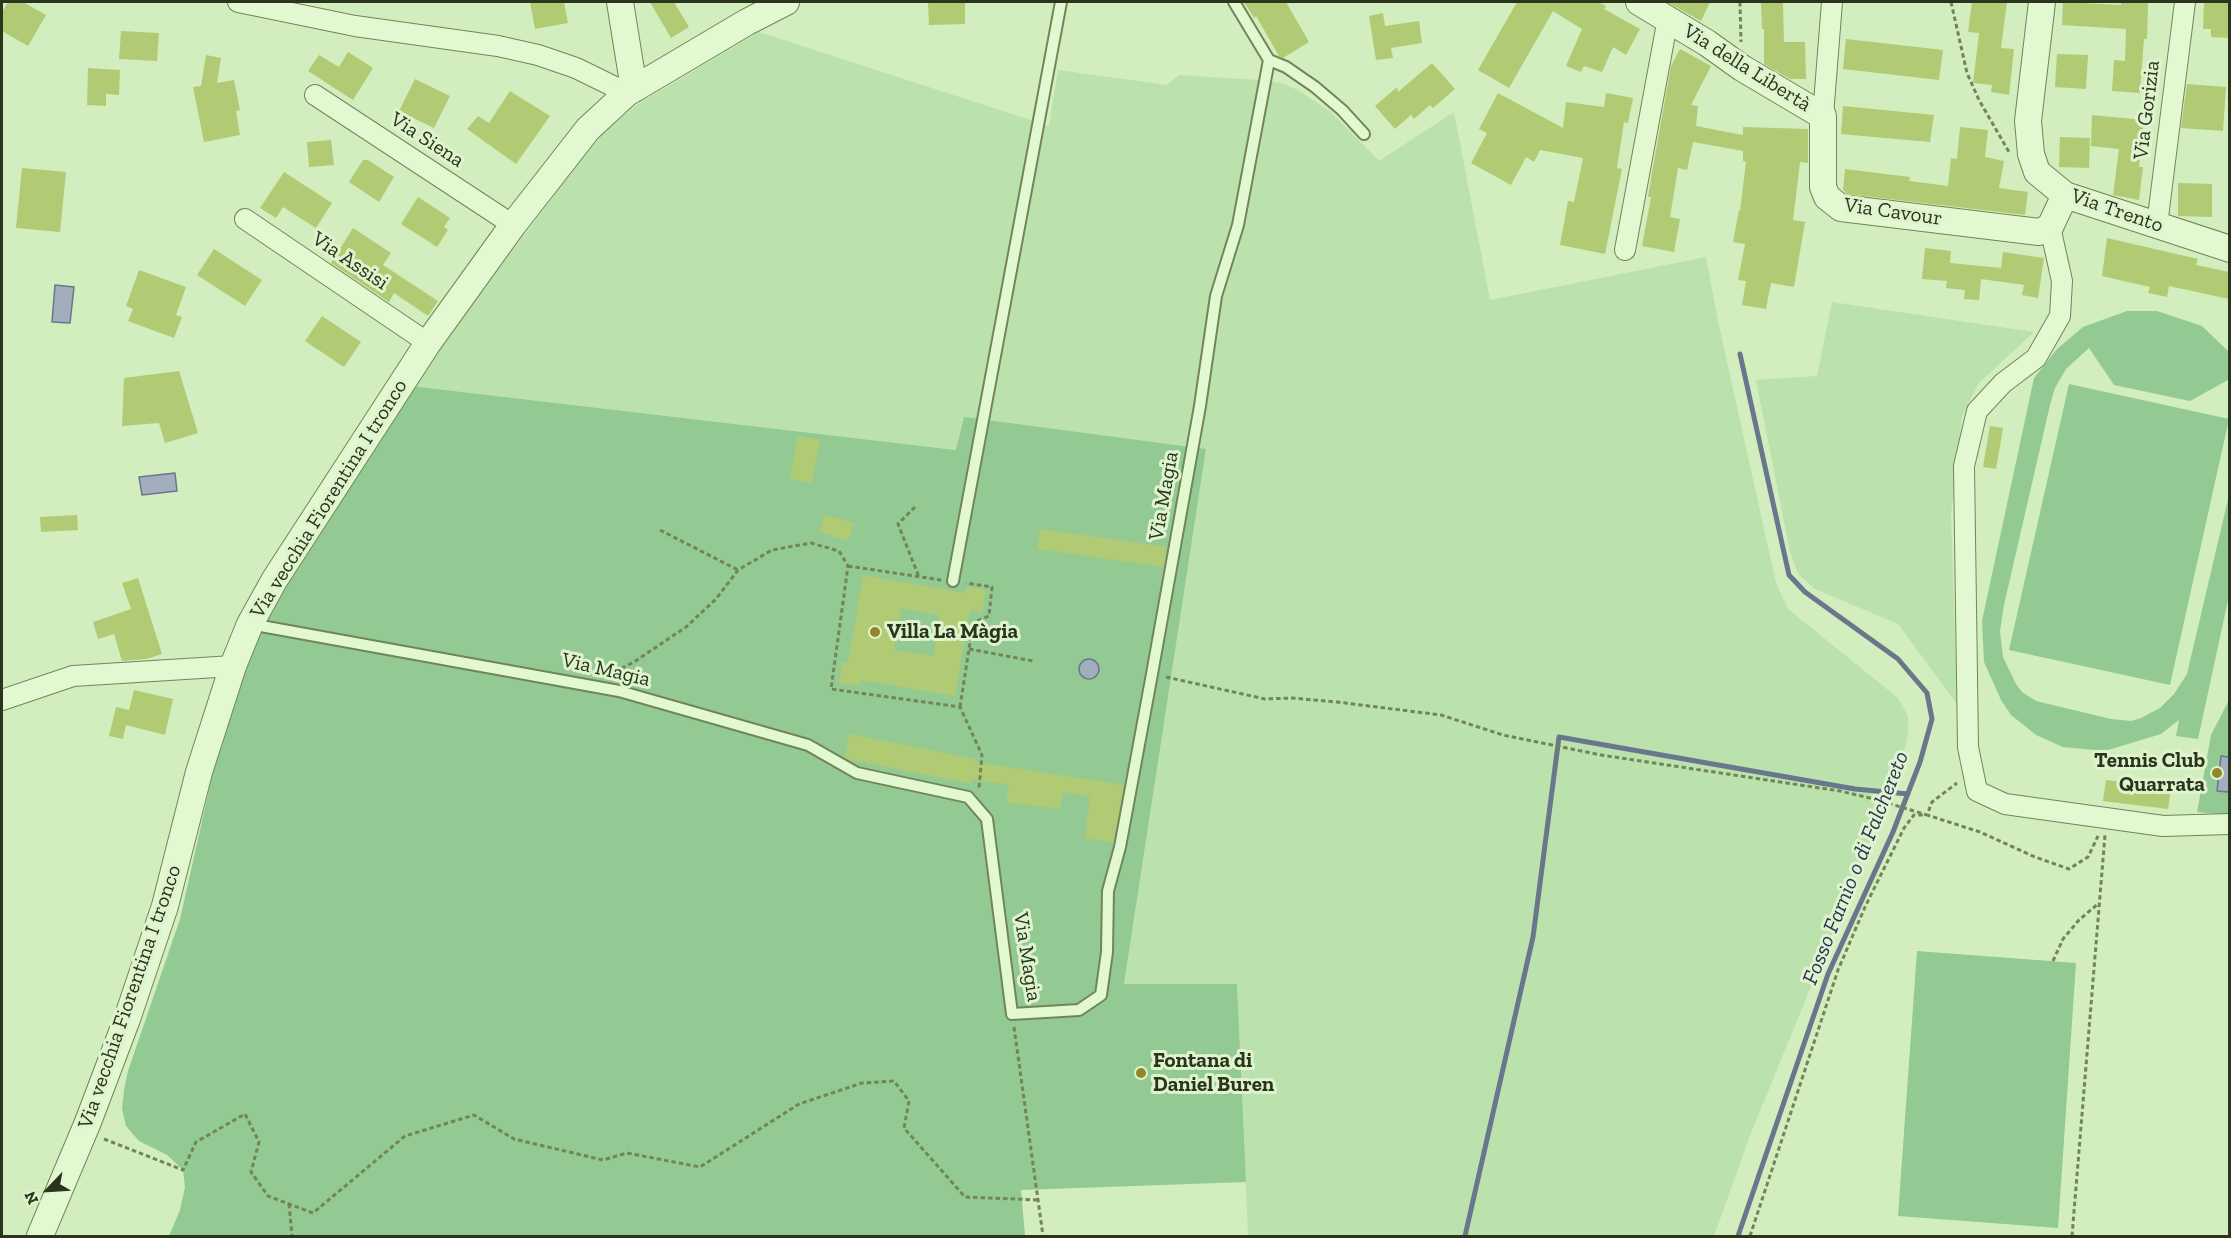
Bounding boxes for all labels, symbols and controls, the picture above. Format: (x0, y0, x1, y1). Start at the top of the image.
street label: Via della Libertà (1678, 18, 1816, 118)
street label: Via Gorizia (2128, 59, 2166, 161)
street label: Via Siena (385, 107, 469, 173)
street label: Via Trento (2068, 183, 2166, 239)
street label: Via Cavour (1842, 193, 1944, 231)
street label: Via Assisi (307, 226, 393, 296)
street label: Via vecchia Fiorentina I tronco (245, 375, 413, 623)
street label: Via Magia (1144, 450, 1184, 542)
place label: Villa La Màgia (887, 619, 1018, 645)
marker: Villa La Màgia (868, 625, 882, 639)
street label: Via Magia (559, 648, 653, 692)
water label: Fosso Farnio o di Falchereto (1797, 748, 1915, 988)
place label: Tennis Club Quarrata (2094, 748, 2205, 798)
marker: Tennis Club Quarrata (2210, 766, 2224, 780)
street label: Via vecchia Fiorentina I tronco (73, 862, 187, 1132)
street label: Via Magia (1008, 911, 1046, 1003)
place label: Fontana di Daniel Buren (1153, 1048, 1274, 1098)
marker: Fontana di Daniel Buren (1134, 1066, 1148, 1080)
north arrow (18, 1160, 78, 1220)
text: N (20, 1188, 42, 1207)

